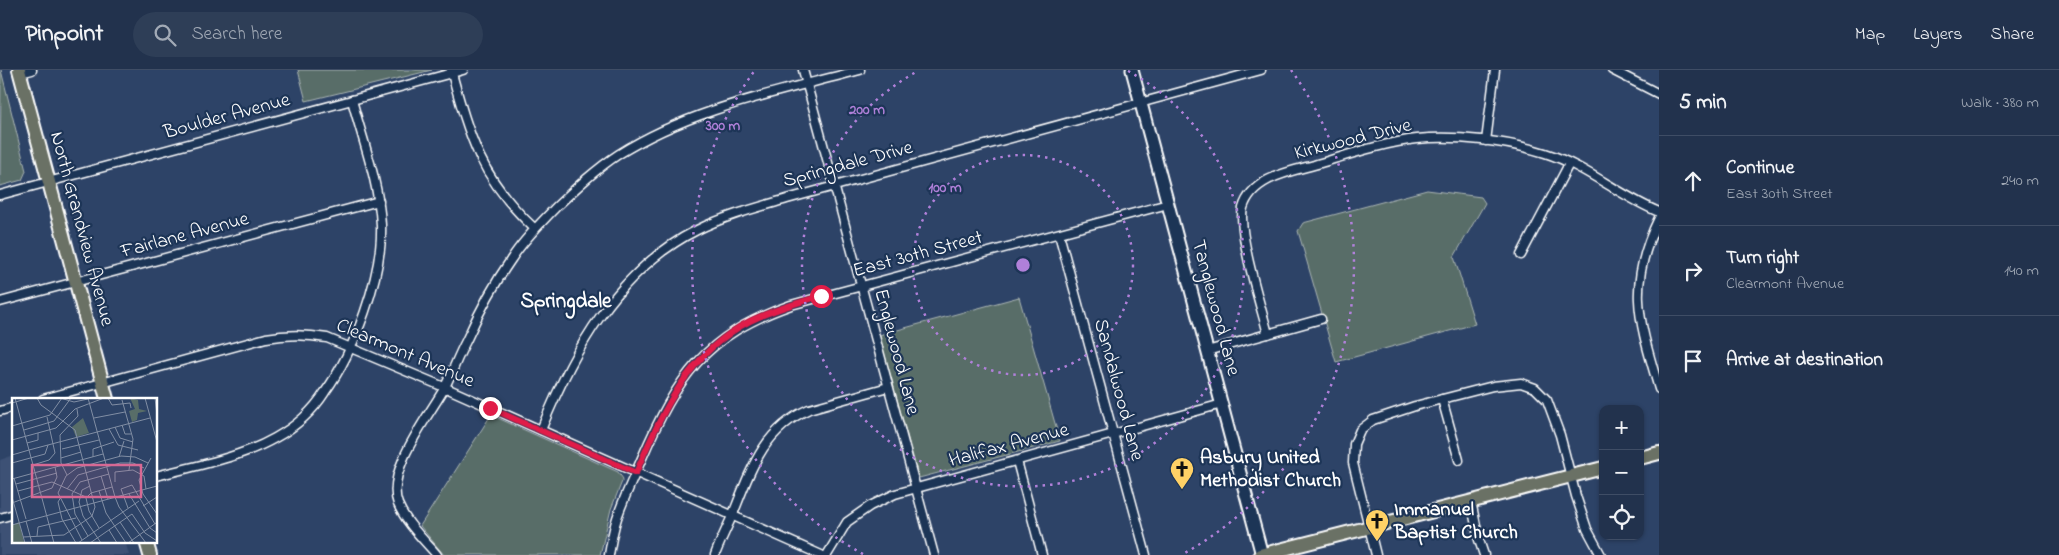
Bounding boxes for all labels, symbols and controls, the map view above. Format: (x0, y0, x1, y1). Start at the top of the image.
search box (133, 12, 483, 57)
text: Pinpoint (25, 17, 103, 52)
icon: search (151, 21, 179, 49)
text: Search here (191, 21, 282, 48)
text: Map (1855, 22, 1885, 48)
text: Layers (1913, 22, 1963, 48)
text: Share (1991, 22, 2034, 48)
street label: Boulder Avenue (160, 86, 293, 148)
text: 5 min (1679, 88, 1727, 118)
text: Walk · 380 m (1961, 91, 2039, 115)
text: 200 m (848, 99, 885, 121)
street label: Kirkwood Drive (1291, 111, 1415, 169)
text: 300 m (705, 115, 741, 137)
street label: North Grandview Avenue (41, 129, 121, 329)
street label: Springdale Drive (780, 134, 917, 197)
text: Continue (1726, 155, 1794, 182)
icon: ahead (1679, 167, 1707, 195)
text: 240 m (2001, 169, 2039, 193)
text: 100 m (928, 177, 962, 199)
text: East 30th Street (1726, 182, 1833, 206)
street label: Fairlane Avenue (117, 205, 252, 267)
street label: East 30th Street (850, 224, 986, 286)
street label: Tanglewood Lane (1182, 237, 1247, 379)
text: Turn right (1726, 245, 1799, 272)
centre of rings (1014, 256, 1032, 274)
icon: right (1679, 257, 1707, 285)
text: 140 m (2004, 259, 2039, 283)
text: Clearmont Avenue (1726, 272, 1844, 296)
route start (810, 285, 833, 308)
street label: Englewood Lane (864, 286, 927, 419)
district label: Springdale (520, 287, 612, 319)
street label: Clearmont Avenue (331, 312, 479, 396)
street label: Sandalwood Lane (1085, 316, 1151, 464)
icon: arrive (1679, 347, 1707, 375)
text: Arrive at destination (1726, 347, 1883, 374)
route end (479, 397, 502, 420)
inset map (12, 398, 158, 542)
map controls (1599, 405, 1644, 540)
button: + (1599, 405, 1644, 450)
street label: Halifax Avenue (946, 416, 1072, 476)
place label: Asbury United Methodist Church (1200, 444, 1341, 496)
button: − (1599, 450, 1644, 495)
church icon: Asbury United Methodist Church (1169, 456, 1195, 490)
button: locate (1599, 495, 1644, 540)
place label: Immanuel Baptist Church (1393, 496, 1518, 548)
church icon: Immanuel Baptist Church (1364, 508, 1390, 542)

